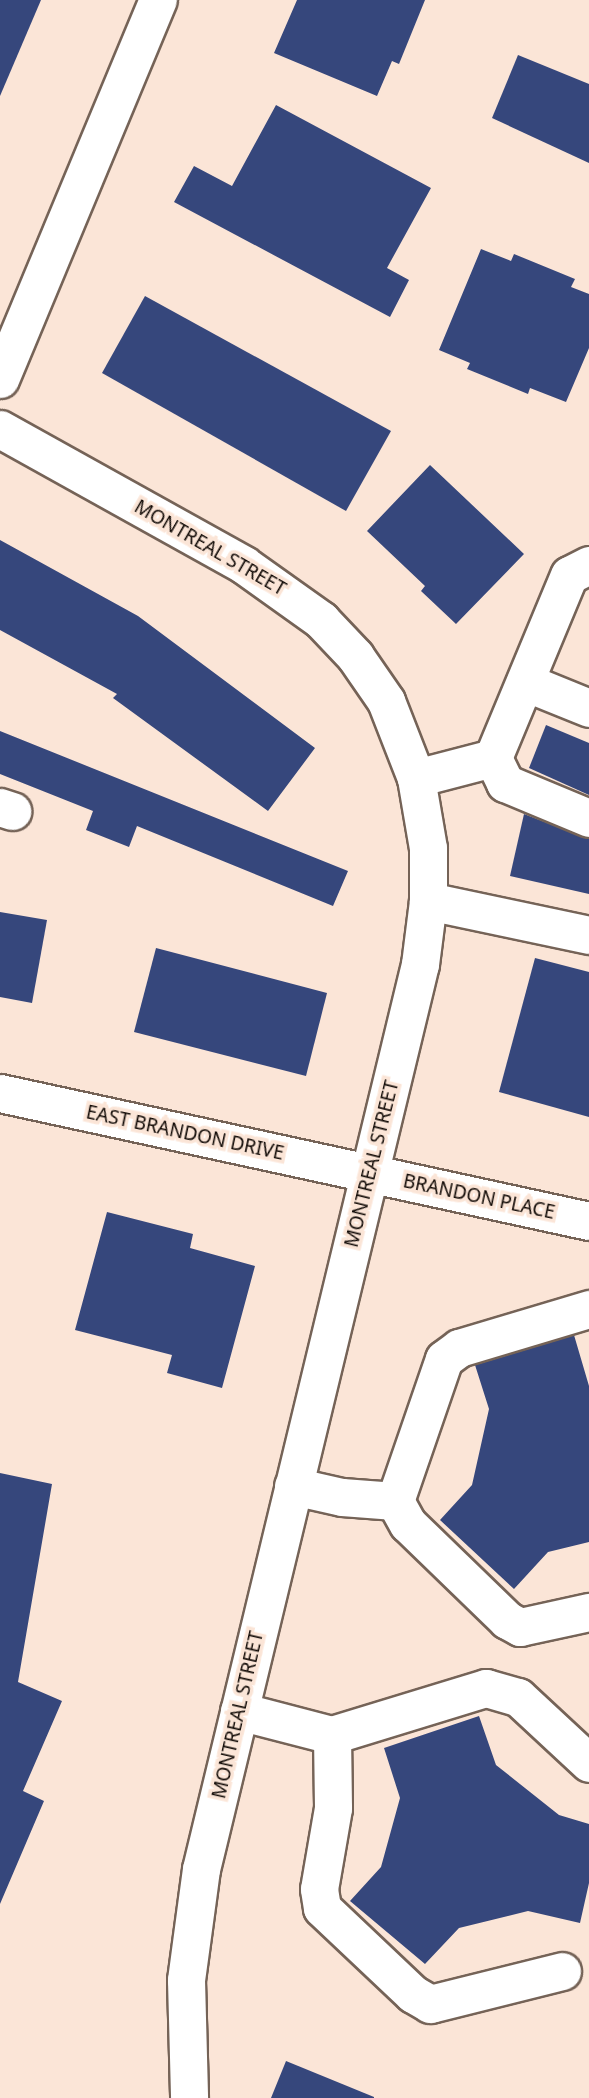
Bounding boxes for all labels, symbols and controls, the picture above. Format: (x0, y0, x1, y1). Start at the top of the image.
street label: MONTREAL STREET (130, 495, 290, 601)
street label: MONTREAL STREET (340, 1078, 404, 1250)
street label: EAST BRANDON DRIVE (84, 1101, 286, 1165)
street label: BRANDON PLACE (401, 1170, 557, 1224)
street label: MONTREAL STREET (208, 1629, 268, 1801)

